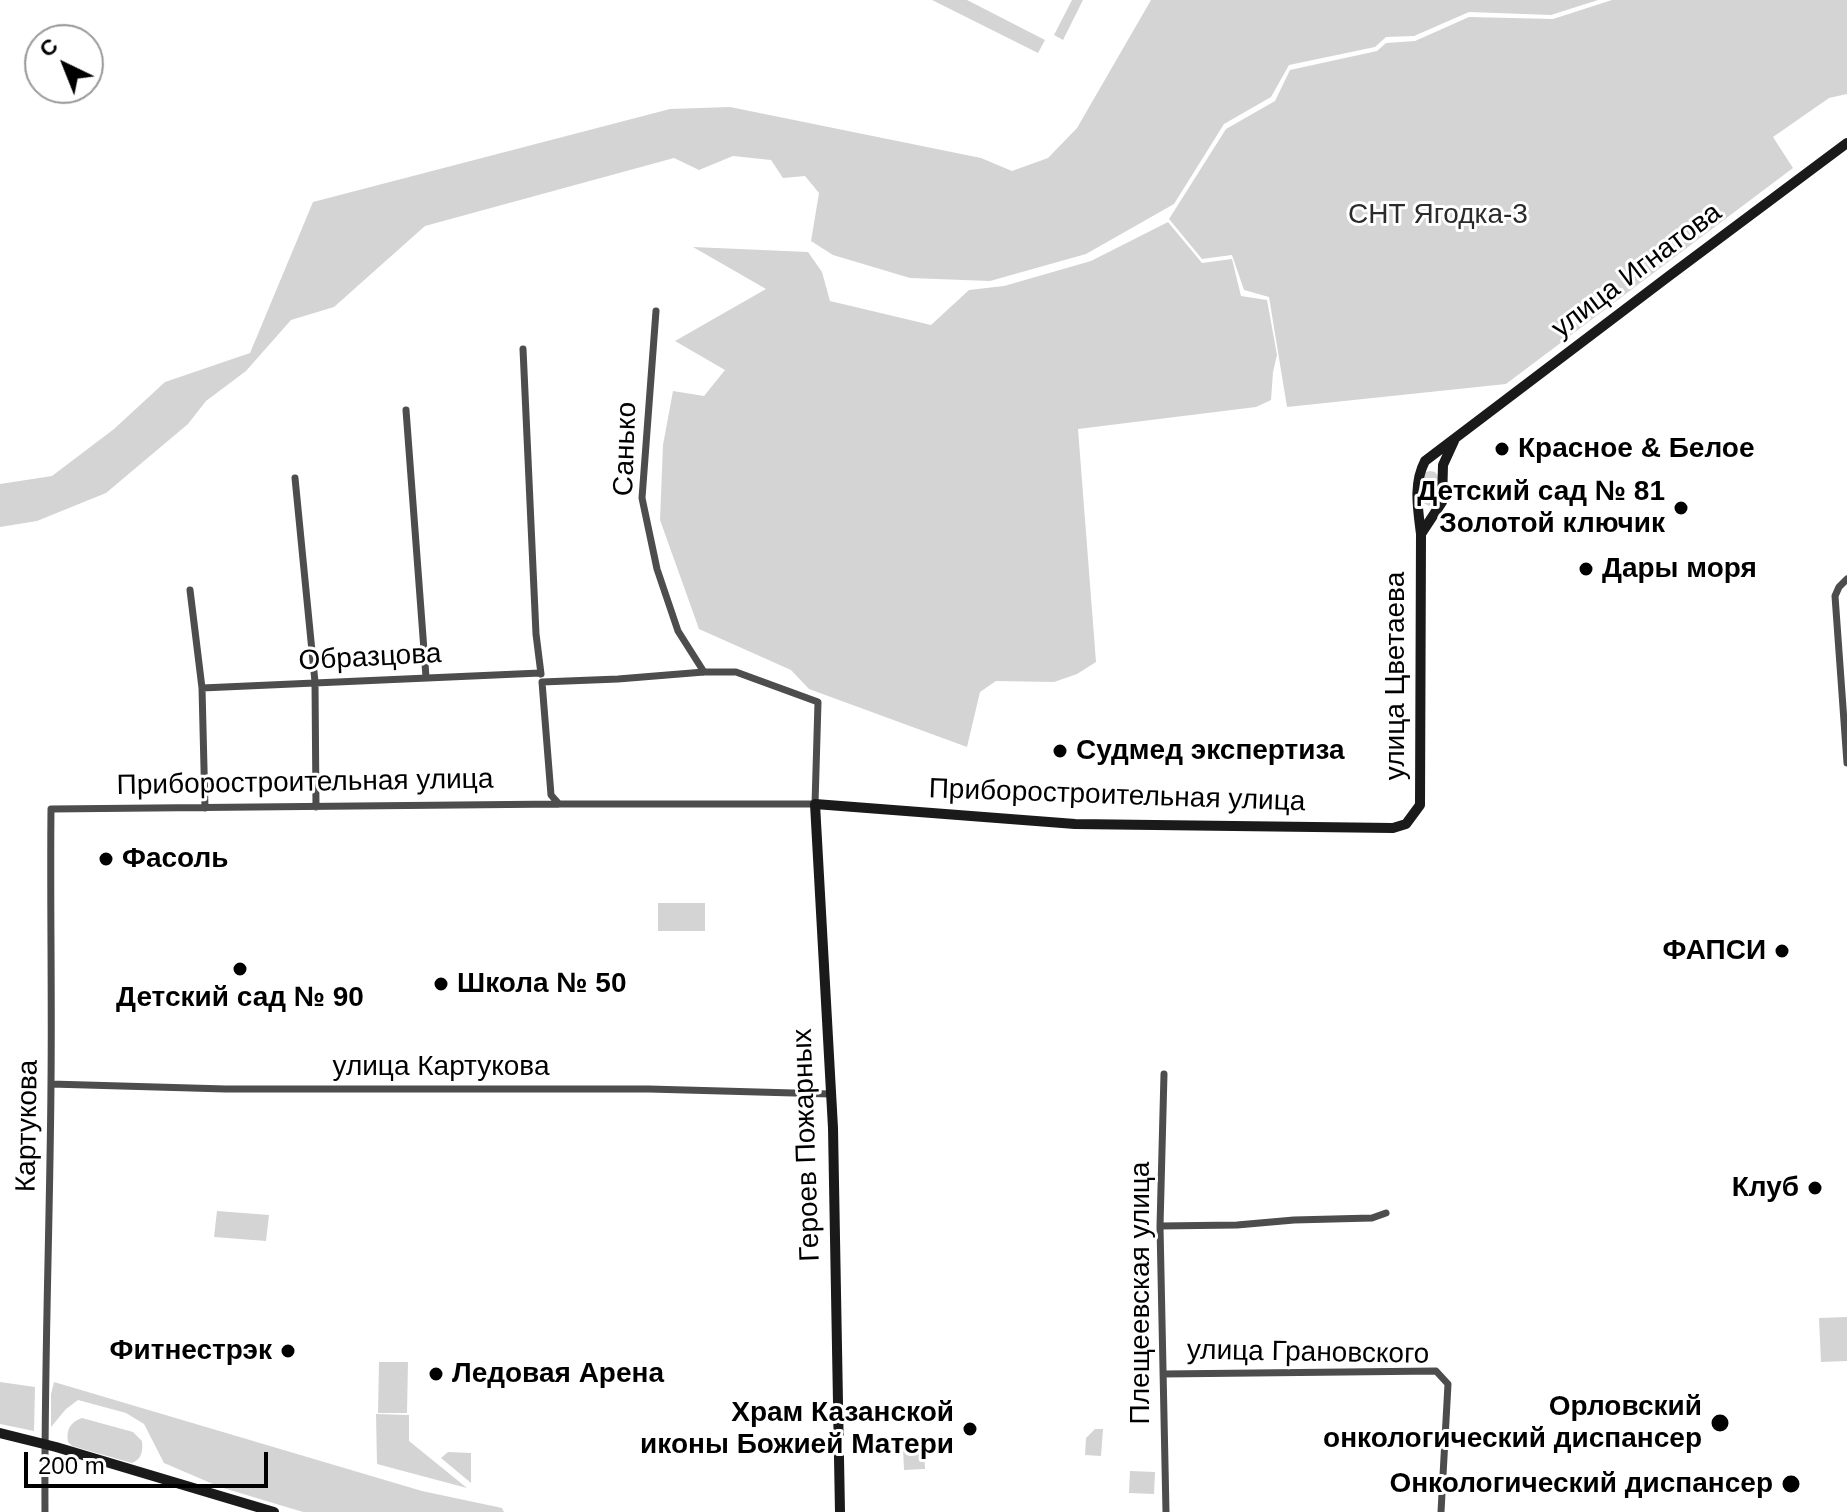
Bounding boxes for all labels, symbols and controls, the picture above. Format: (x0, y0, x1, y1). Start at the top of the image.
north arrow (24, 24, 104, 104)
text: С (34, 33, 63, 62)
street label: улица Игнатова (1546, 196, 1728, 346)
park label: СНТ Ягодка-3 (1348, 198, 1528, 232)
street label: Санько (608, 401, 644, 497)
place label: Красное & Белое (1518, 432, 1754, 466)
marker: Красное & Белое (1493, 440, 1511, 458)
place label: Детский сад № 81 Золотой ключик (1417, 475, 1665, 541)
marker: Детский сад № 81 Золотой ключик (1672, 499, 1690, 517)
place label: Дары моря (1602, 552, 1757, 586)
marker: Дары моря (1577, 560, 1595, 578)
street label: улица Цветаева (1379, 572, 1413, 780)
street label: Образцова (298, 637, 442, 679)
place label: Судмед экспертиза (1076, 734, 1345, 768)
marker: Судмед экспертиза (1051, 742, 1069, 760)
street label: Приборостроительная улица (116, 763, 494, 803)
street label: Приборостроительная улица (928, 773, 1306, 819)
place label: Фасоль (122, 842, 228, 876)
marker: Фасоль (97, 850, 115, 868)
place label: ФАПСИ (1662, 934, 1766, 968)
marker: ФАПСИ (1773, 942, 1791, 960)
marker: Детский сад № 90 (231, 960, 249, 978)
place label: Школа № 50 (457, 967, 626, 1001)
marker: Школа № 50 (432, 975, 450, 993)
place label: Детский сад № 90 (116, 981, 364, 1015)
street label: Героев Пожарных (786, 1028, 828, 1262)
street label: улица Картукова (332, 1050, 550, 1084)
street label: Картукова (10, 1060, 46, 1192)
street label: Плещеевская улица (1124, 1162, 1158, 1424)
place label: Клуб (1732, 1171, 1799, 1205)
marker: Клуб (1806, 1179, 1824, 1197)
place label: Фитнестрэк (110, 1334, 272, 1368)
street label: улица Грановского (1187, 1334, 1429, 1372)
marker: Фитнестрэк (279, 1342, 297, 1360)
place label: Ледовая Арена (452, 1357, 664, 1391)
marker: Ледовая Арена (427, 1365, 445, 1383)
place label: Орловский онкологический диспансер (1323, 1390, 1702, 1456)
place label: Храм Казанской иконы Божией Матери (640, 1396, 954, 1462)
marker: Орловский онкологический диспансер (1709, 1412, 1731, 1434)
marker: Храм Казанской иконы Божией Матери (961, 1420, 979, 1438)
scale bar (28, 1436, 272, 1486)
text: 200 m (38, 1452, 105, 1479)
place label: Онкологический диспансер (1389, 1467, 1773, 1501)
marker: Онкологический диспансер (1780, 1473, 1802, 1495)

